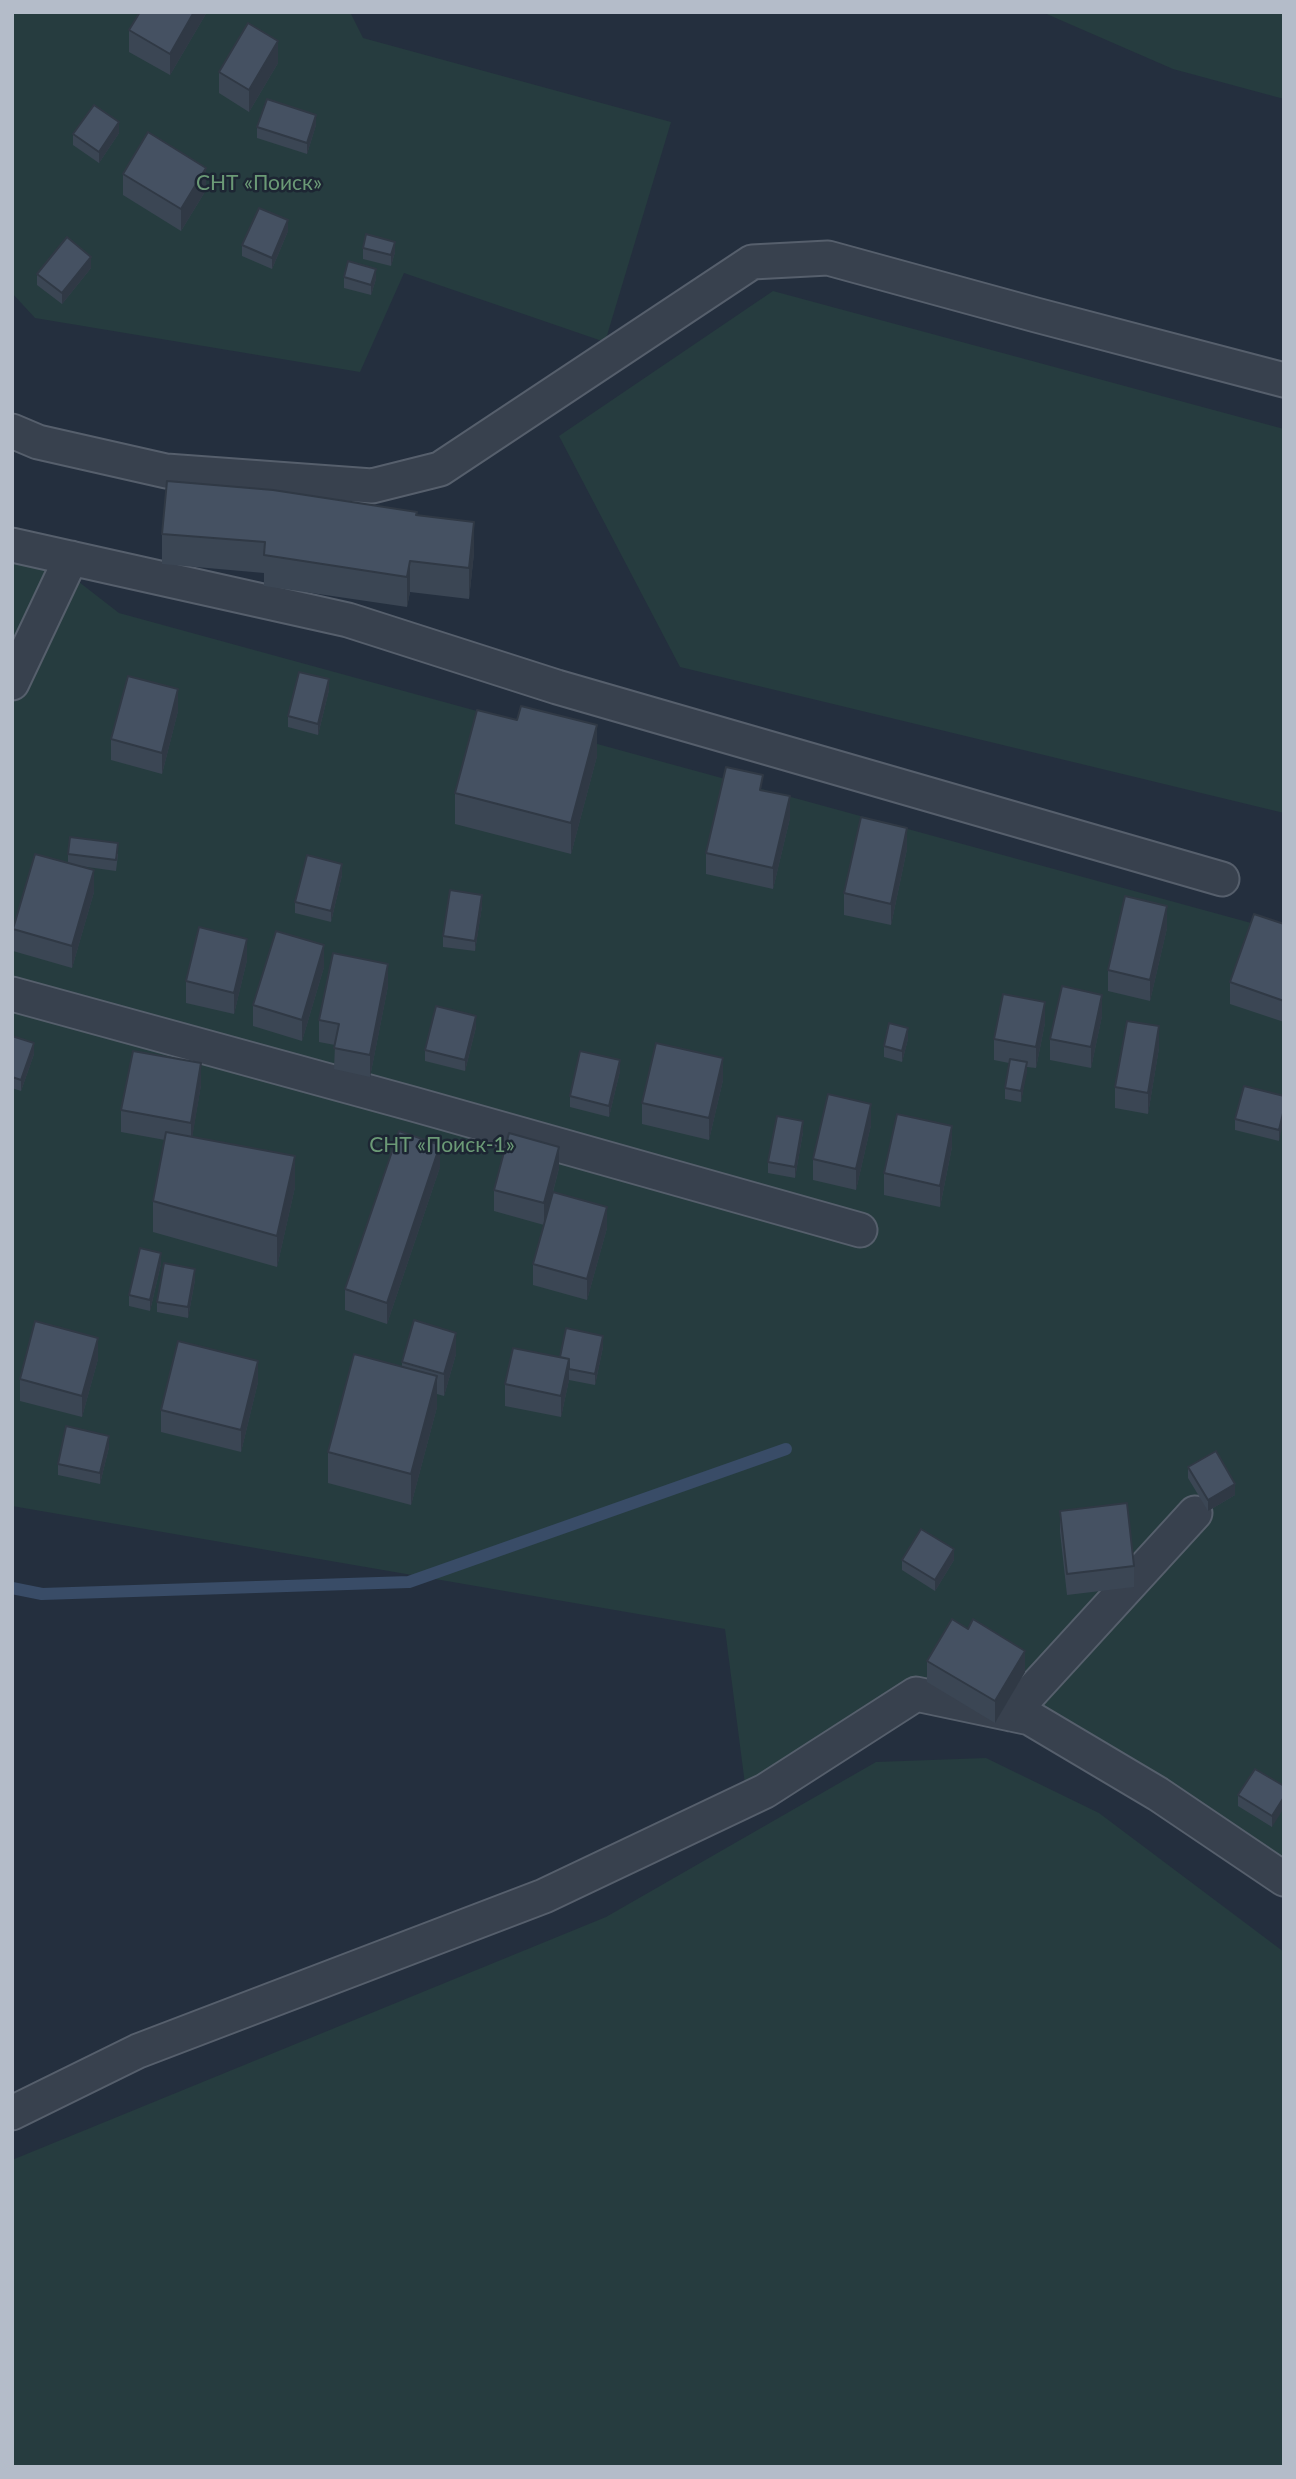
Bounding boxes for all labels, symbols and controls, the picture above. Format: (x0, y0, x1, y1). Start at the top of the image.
park label: СНТ «Поиск» (196, 170, 322, 196)
park label: СНТ «Поиск-1» (369, 1132, 515, 1158)

